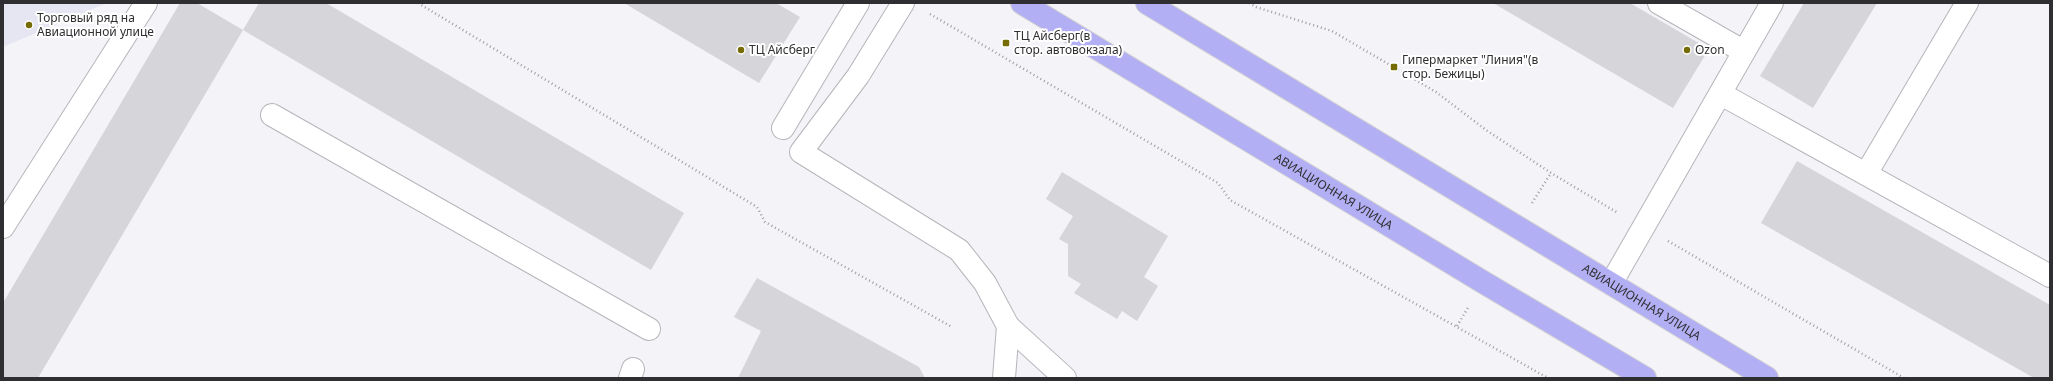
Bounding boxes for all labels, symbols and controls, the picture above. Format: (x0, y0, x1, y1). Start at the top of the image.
place label: Торговый ряд на Авиационной улице (37, 9, 154, 40)
marker: Торговый ряд на Авиационной улице (24, 20, 34, 30)
place label: ТЦ Айсберг(в стор. автовокзала) (1014, 27, 1123, 58)
marker: ТЦ Айсберг(в стор. автовокзала) (1001, 38, 1011, 48)
place label: ТЦ Айсберг (749, 41, 815, 58)
place label: Ozon (1695, 41, 1725, 58)
marker: ТЦ Айсберг (736, 45, 746, 55)
marker: Ozon (1682, 45, 1692, 55)
place label: Гипермаркет "Линия"(в стор. Бежицы) (1402, 51, 1538, 82)
marker: Гипермаркет "Линия"(в стор. Бежицы) (1389, 62, 1399, 72)
street label: АВИАЦИОННАЯ УЛИЦА (1271, 149, 1397, 234)
street label: АВИАЦИОННАЯ УЛИЦА (1579, 259, 1705, 344)

